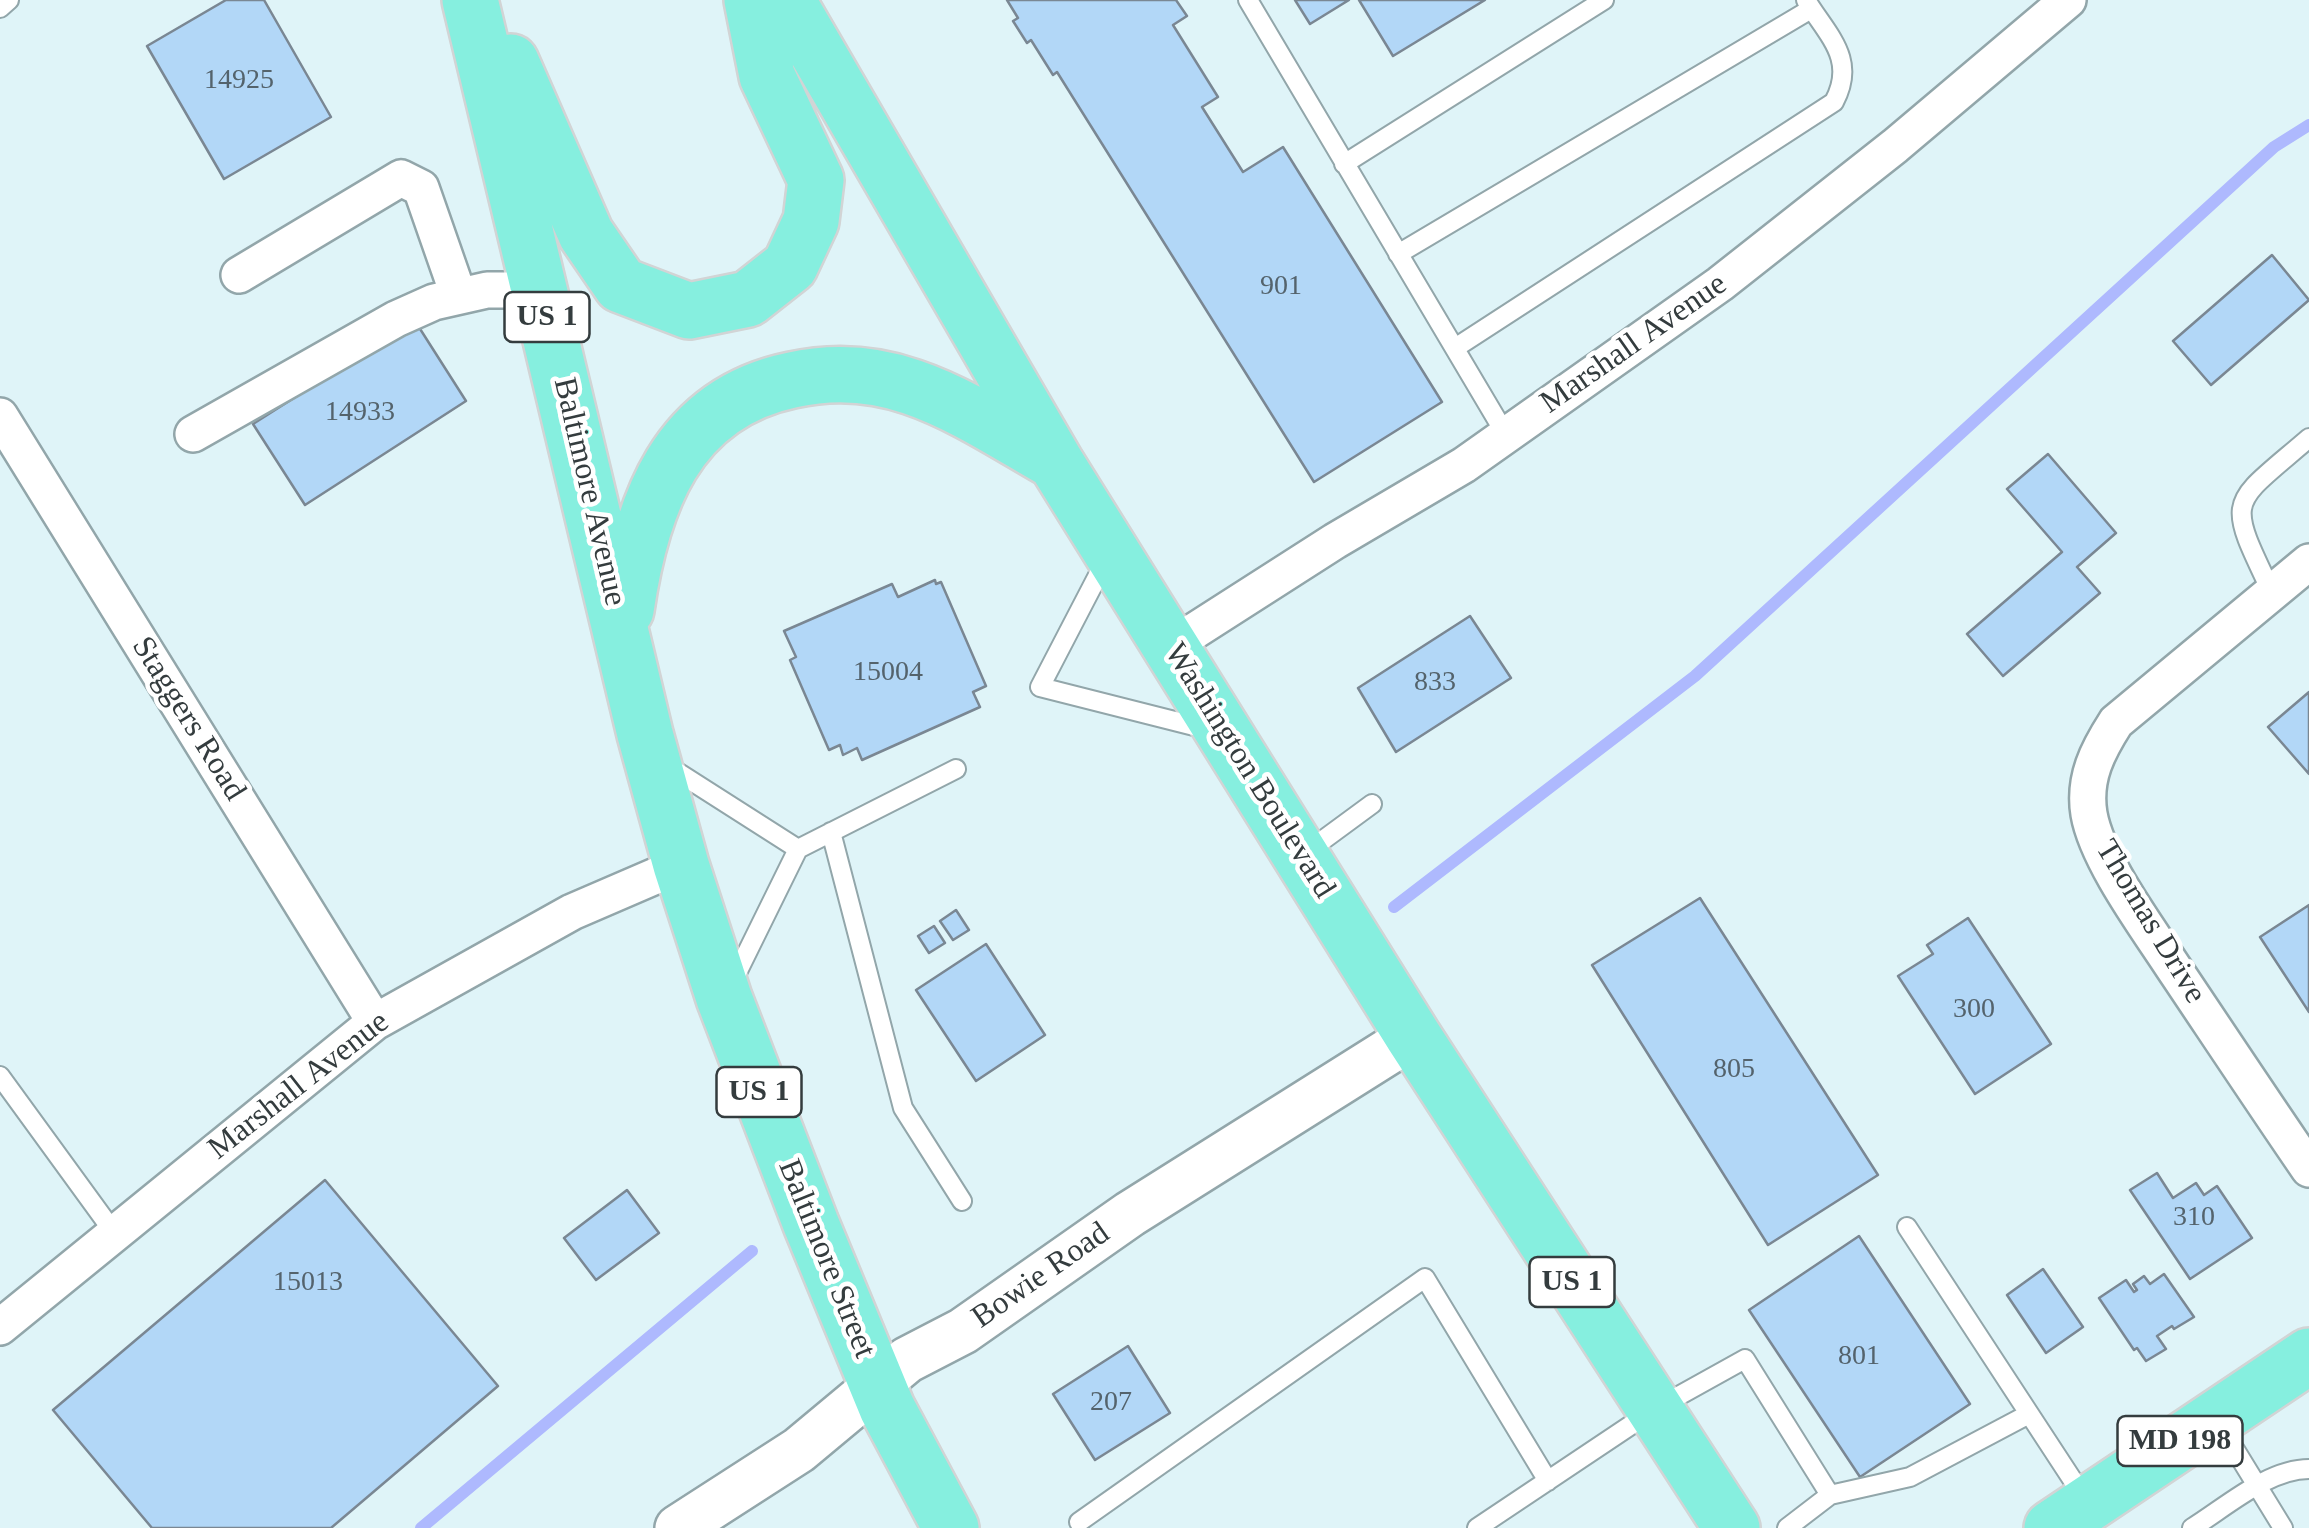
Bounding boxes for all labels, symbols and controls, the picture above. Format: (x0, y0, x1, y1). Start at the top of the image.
house number: 14925 (204, 64, 274, 98)
street label: Marshall Avenue (1533, 265, 1735, 423)
house number: 901 (1260, 270, 1302, 304)
road number: US 1 (504, 292, 590, 342)
street label: Baltimore Avenue (544, 374, 634, 610)
house number: 14933 (325, 396, 395, 430)
street label: Staggers Road (123, 630, 253, 808)
street label: Washington Boulevard (1155, 636, 1343, 906)
house number: 15004 (853, 656, 923, 690)
house number: 833 (1414, 666, 1456, 700)
street label: Thomas Drive (2086, 833, 2214, 1011)
house number: 300 (1953, 993, 1995, 1027)
street label: Marshall Avenue (201, 1003, 397, 1169)
house number: 805 (1713, 1053, 1755, 1087)
road number: US 1 (716, 1067, 802, 1117)
street label: Baltimore Street (769, 1154, 883, 1364)
house number: 310 (2173, 1201, 2215, 1235)
street label: Bowie Road (965, 1215, 1117, 1337)
road number: US 1 (1530, 1257, 1614, 1307)
house number: 15013 (273, 1266, 343, 1300)
house number: 801 (1838, 1340, 1880, 1374)
house number: 207 (1090, 1386, 1132, 1420)
road number: MD 198 (2118, 1416, 2242, 1466)

